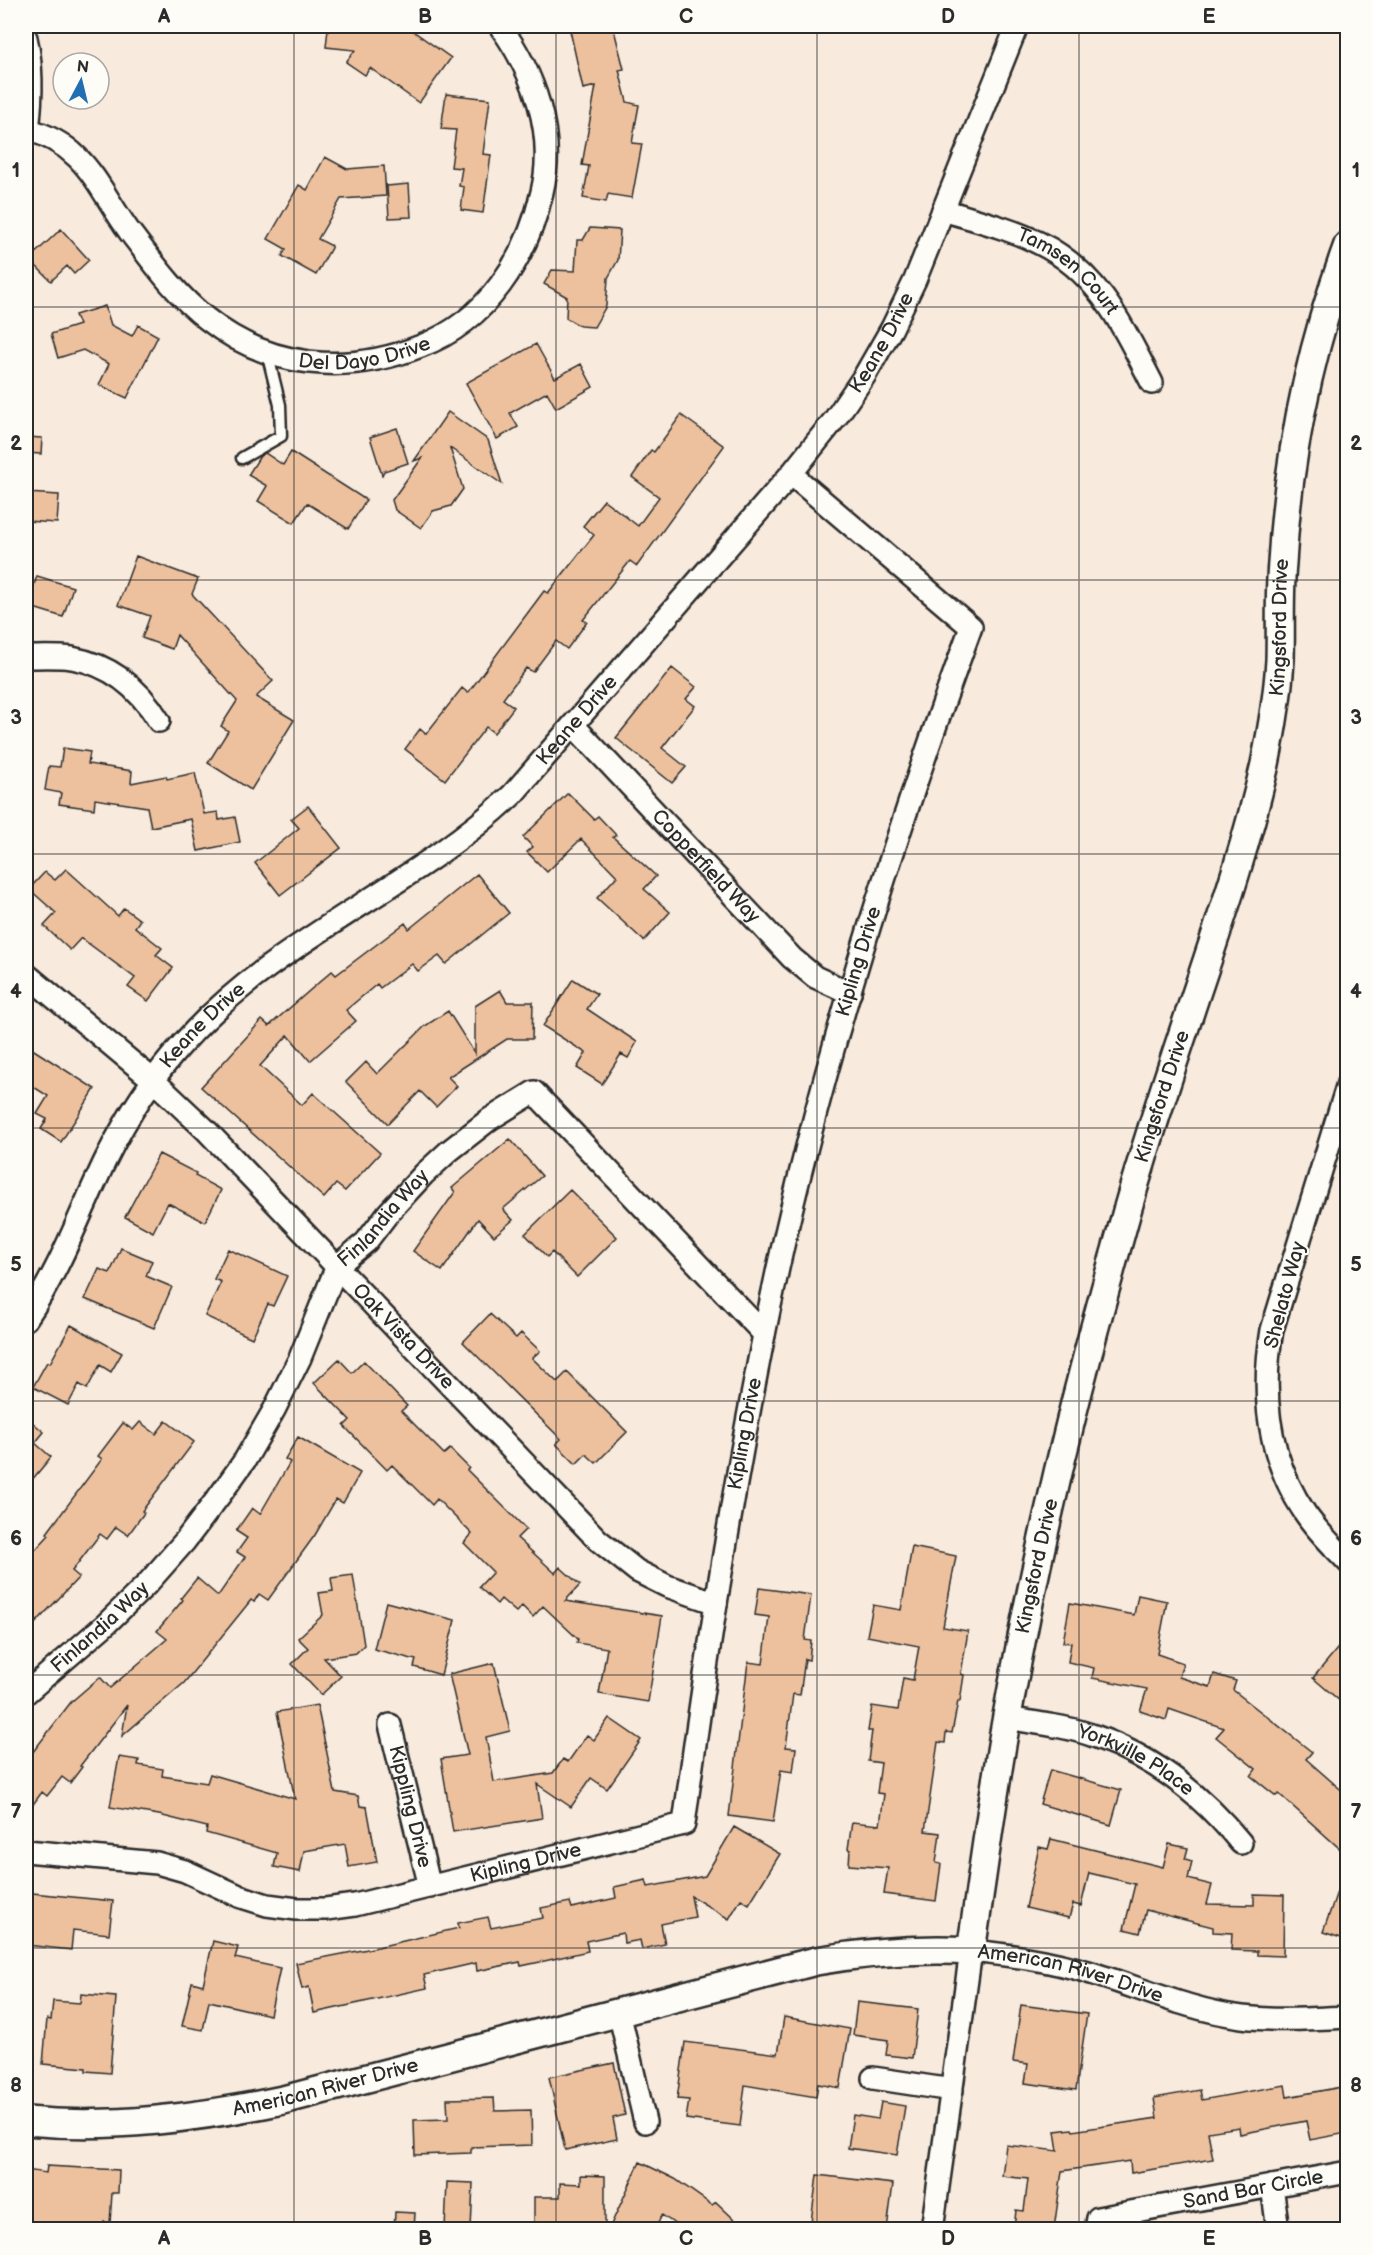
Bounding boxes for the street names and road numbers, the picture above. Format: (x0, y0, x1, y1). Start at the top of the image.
street label: Tamsen Court (1014, 223, 1124, 319)
street label: Keane Drive (844, 289, 919, 398)
street label: Del Dayo Drive (297, 331, 434, 376)
street label: Kingsford Drive (1265, 557, 1294, 698)
street label: Keane Drive (531, 670, 623, 770)
street label: Copperfield Way (647, 804, 765, 928)
street label: Kipling Drive (831, 903, 887, 1019)
street label: Keane Drive (155, 977, 250, 1073)
street label: Kingsford Drive (1130, 1027, 1195, 1166)
street label: Finlandia Way (333, 1164, 434, 1272)
street label: Shelato Way (1259, 1239, 1311, 1351)
street label: Oak Vista Drive (347, 1279, 460, 1394)
street label: Kipling Drive (723, 1375, 767, 1492)
street label: Kingsford Drive (1011, 1496, 1064, 1636)
street label: Finlandia Way (46, 1577, 154, 1678)
street label: Yorkville Place (1074, 1719, 1199, 1801)
street label: Kippling Drive (383, 1743, 437, 1870)
street label: Kipling Drive (468, 1838, 584, 1888)
street label: American River Drive (977, 1940, 1166, 2008)
street label: American River Drive (231, 2053, 421, 2122)
street label: Sand Bar Circle (1181, 2165, 1325, 2214)

